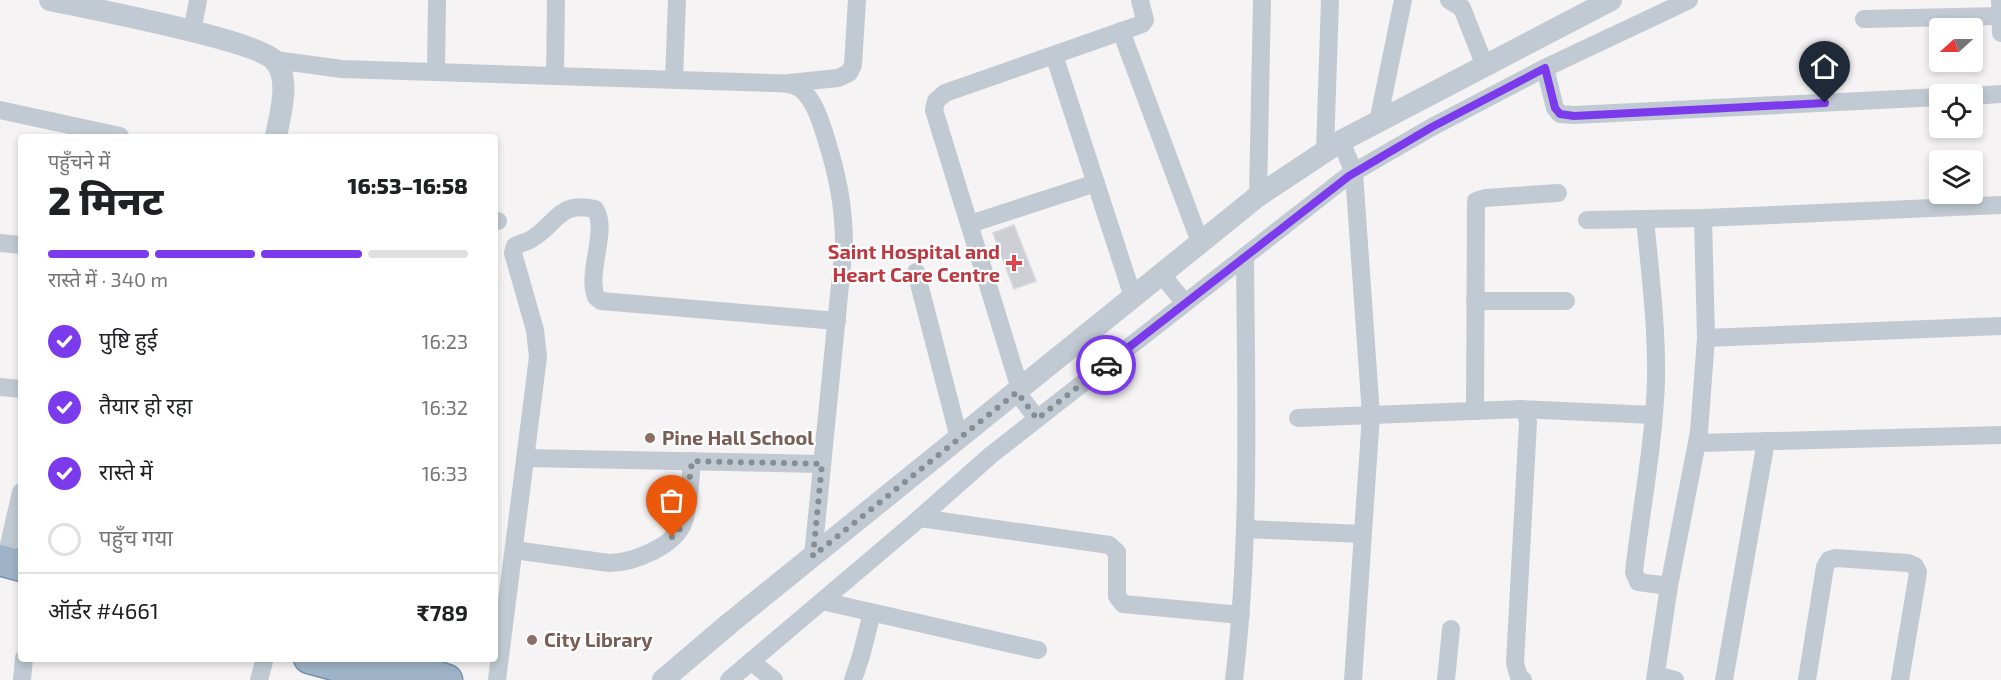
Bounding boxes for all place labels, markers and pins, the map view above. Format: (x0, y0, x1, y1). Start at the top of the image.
pin (1799, 41, 1850, 103)
place label: Saint Hospital and Heart Care Centre (828, 239, 1000, 286)
marker: Saint Hospital and Heart Care Centre (1005, 254, 1023, 272)
place label: Pine Hall School (662, 425, 814, 449)
marker: Pine Hall School (643, 431, 657, 445)
pin (646, 475, 697, 537)
place label: City Library (544, 627, 653, 652)
marker: City Library (525, 633, 539, 647)

